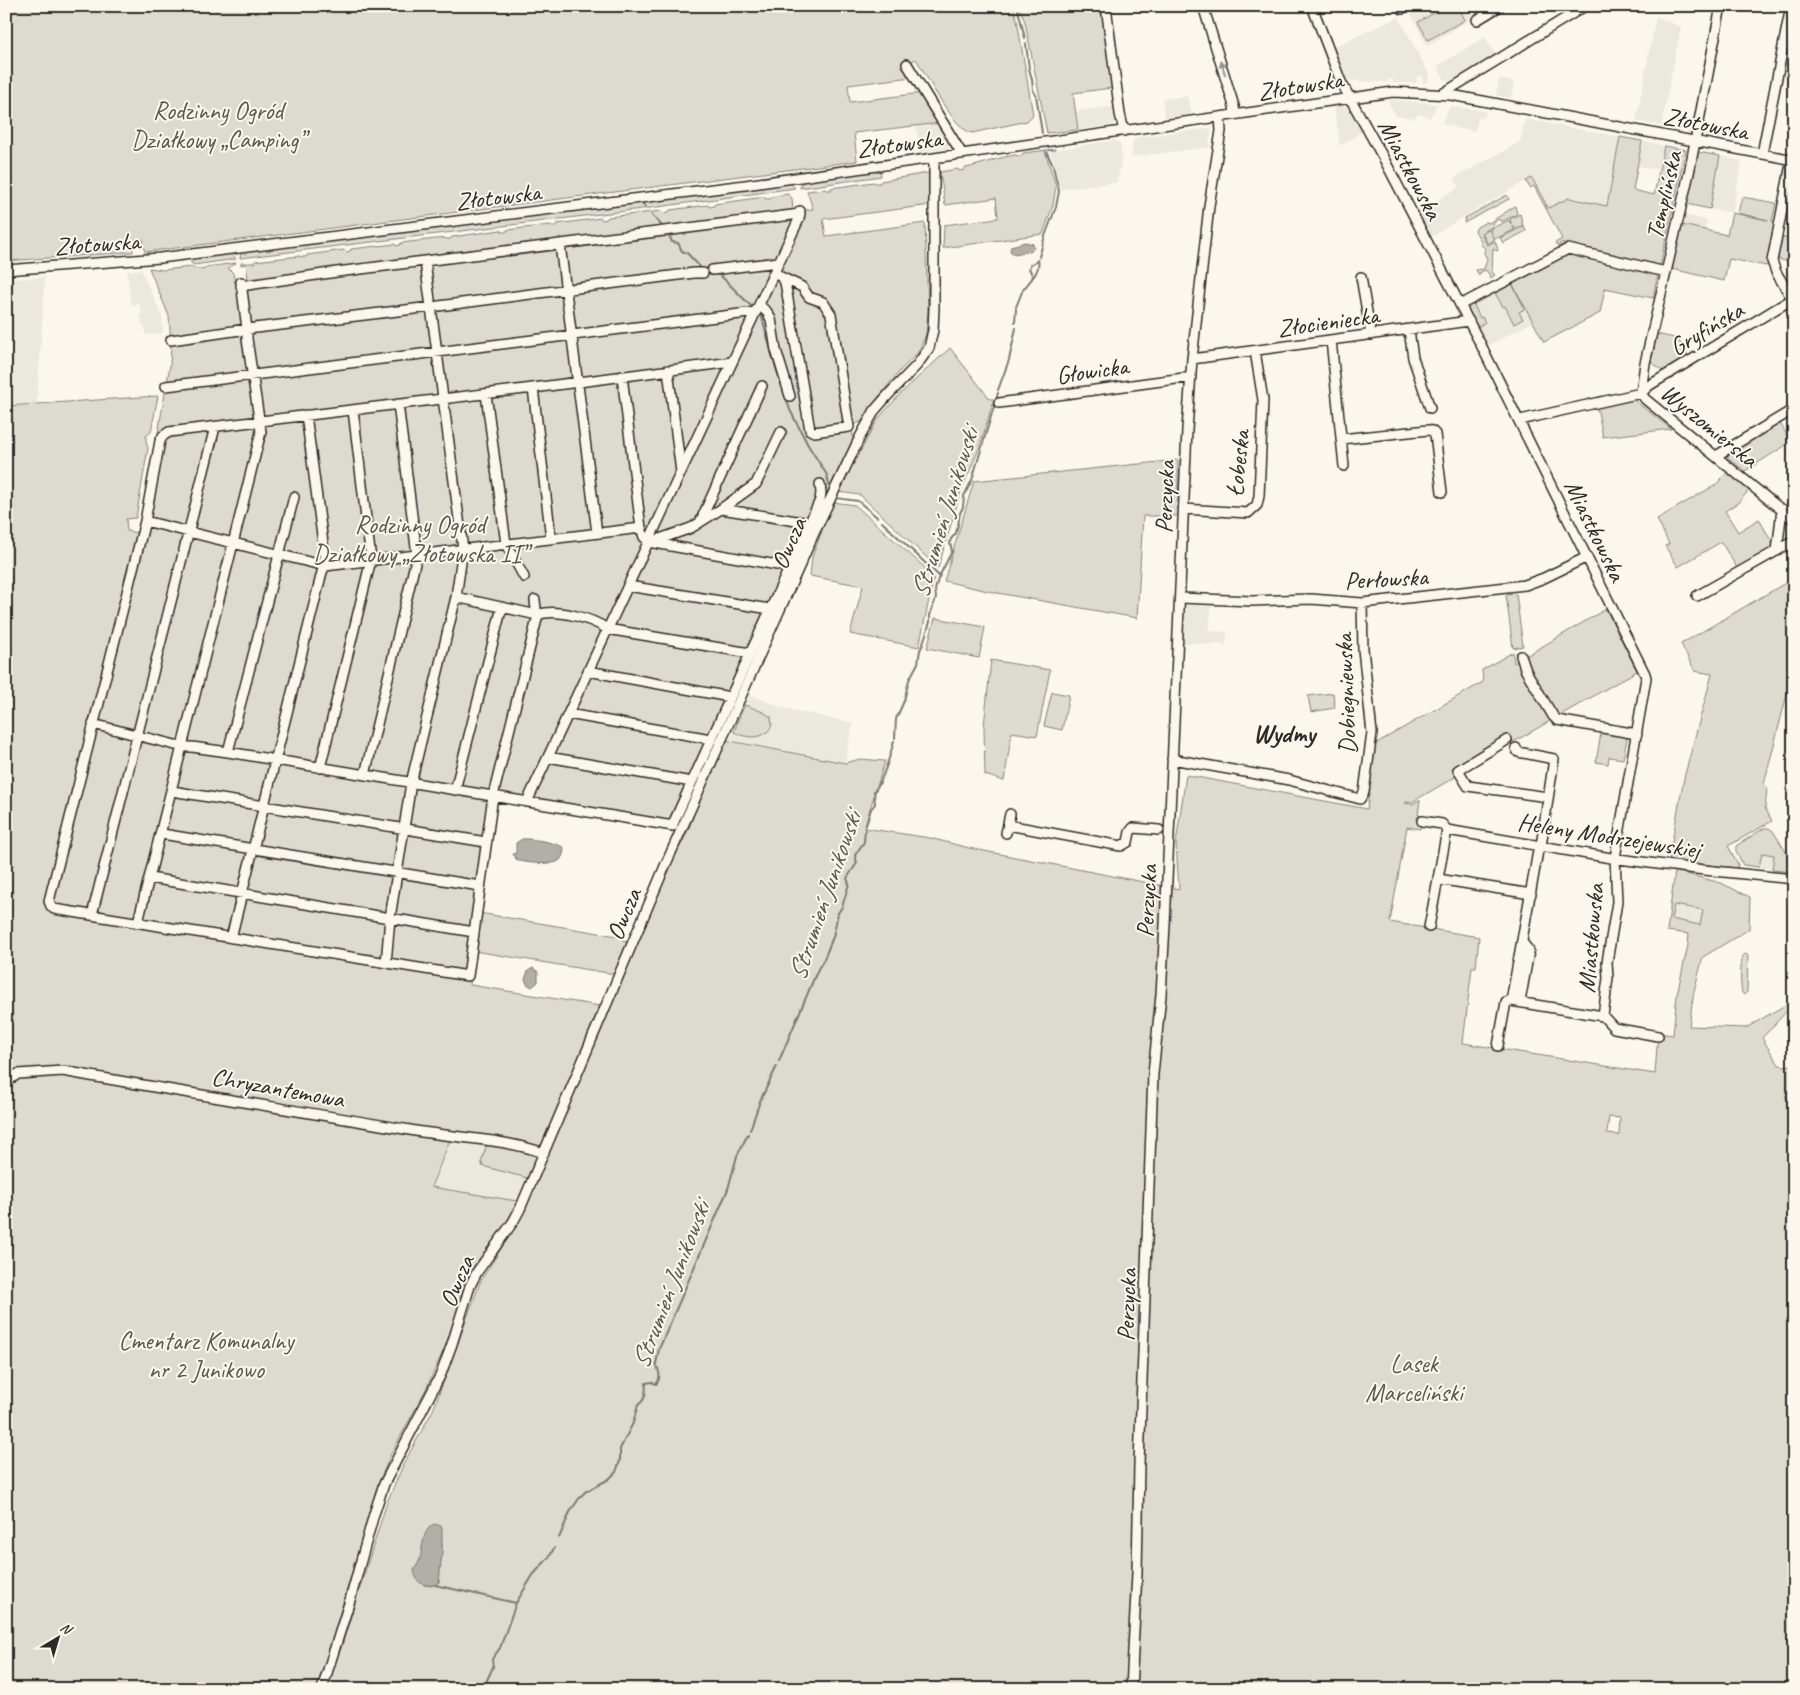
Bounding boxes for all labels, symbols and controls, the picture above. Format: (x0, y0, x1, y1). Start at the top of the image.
one-way arrow (1218, 60, 1226, 75)
street label: Złotowska (1255, 63, 1348, 108)
park label: Rodzinny Ogród Działkowy „Camping” (131, 95, 310, 156)
street label: Złotowska (1661, 100, 1753, 148)
street label: Miastkowska (1370, 114, 1451, 227)
street label: Złotowska (855, 122, 946, 166)
street label: Templińska (1638, 146, 1690, 242)
street label: Złotowska (454, 176, 545, 218)
street label: Złotowska (53, 225, 144, 263)
street label: Gryfińska (1664, 293, 1751, 363)
street label: Złocieniecka (1275, 299, 1384, 345)
street label: Głowicka (1054, 350, 1133, 392)
street label: Wyszomierska (1654, 377, 1766, 476)
water label: Strumień Junikowski (903, 419, 988, 602)
street label: Łobeska (1219, 426, 1258, 498)
street label: Perzycka (1148, 458, 1182, 534)
street label: Miastkowska (1557, 474, 1634, 588)
park label: Rodzinny Ogród Działkowy „Złotowska II” (313, 509, 533, 570)
street label: Owcza (763, 511, 815, 574)
street label: Perłowska (1344, 561, 1430, 597)
street label: Dobiegniewska (1328, 630, 1364, 755)
district label: Wydmy (1253, 717, 1318, 750)
water label: Strumień Junikowski (780, 802, 871, 985)
street label: Heleny Modrzejewskiej (1515, 806, 1706, 867)
street label: Perzycka (1129, 862, 1165, 938)
street label: Miastkowska (1570, 880, 1612, 994)
street label: Owcza (599, 882, 650, 945)
street label: Chryzantemowa (209, 1061, 349, 1116)
water label: Strumień Junikowski (624, 1192, 720, 1373)
street label: Owcza (432, 1249, 483, 1312)
street label: Perzycka (1110, 1266, 1144, 1342)
park label: Cmentarz Komunalny nr 2 Junikowo (118, 1325, 296, 1386)
park label: Lasek Marceliński (1365, 1348, 1466, 1409)
north arrow (32, 1612, 82, 1662)
text: N (57, 1619, 76, 1639)

